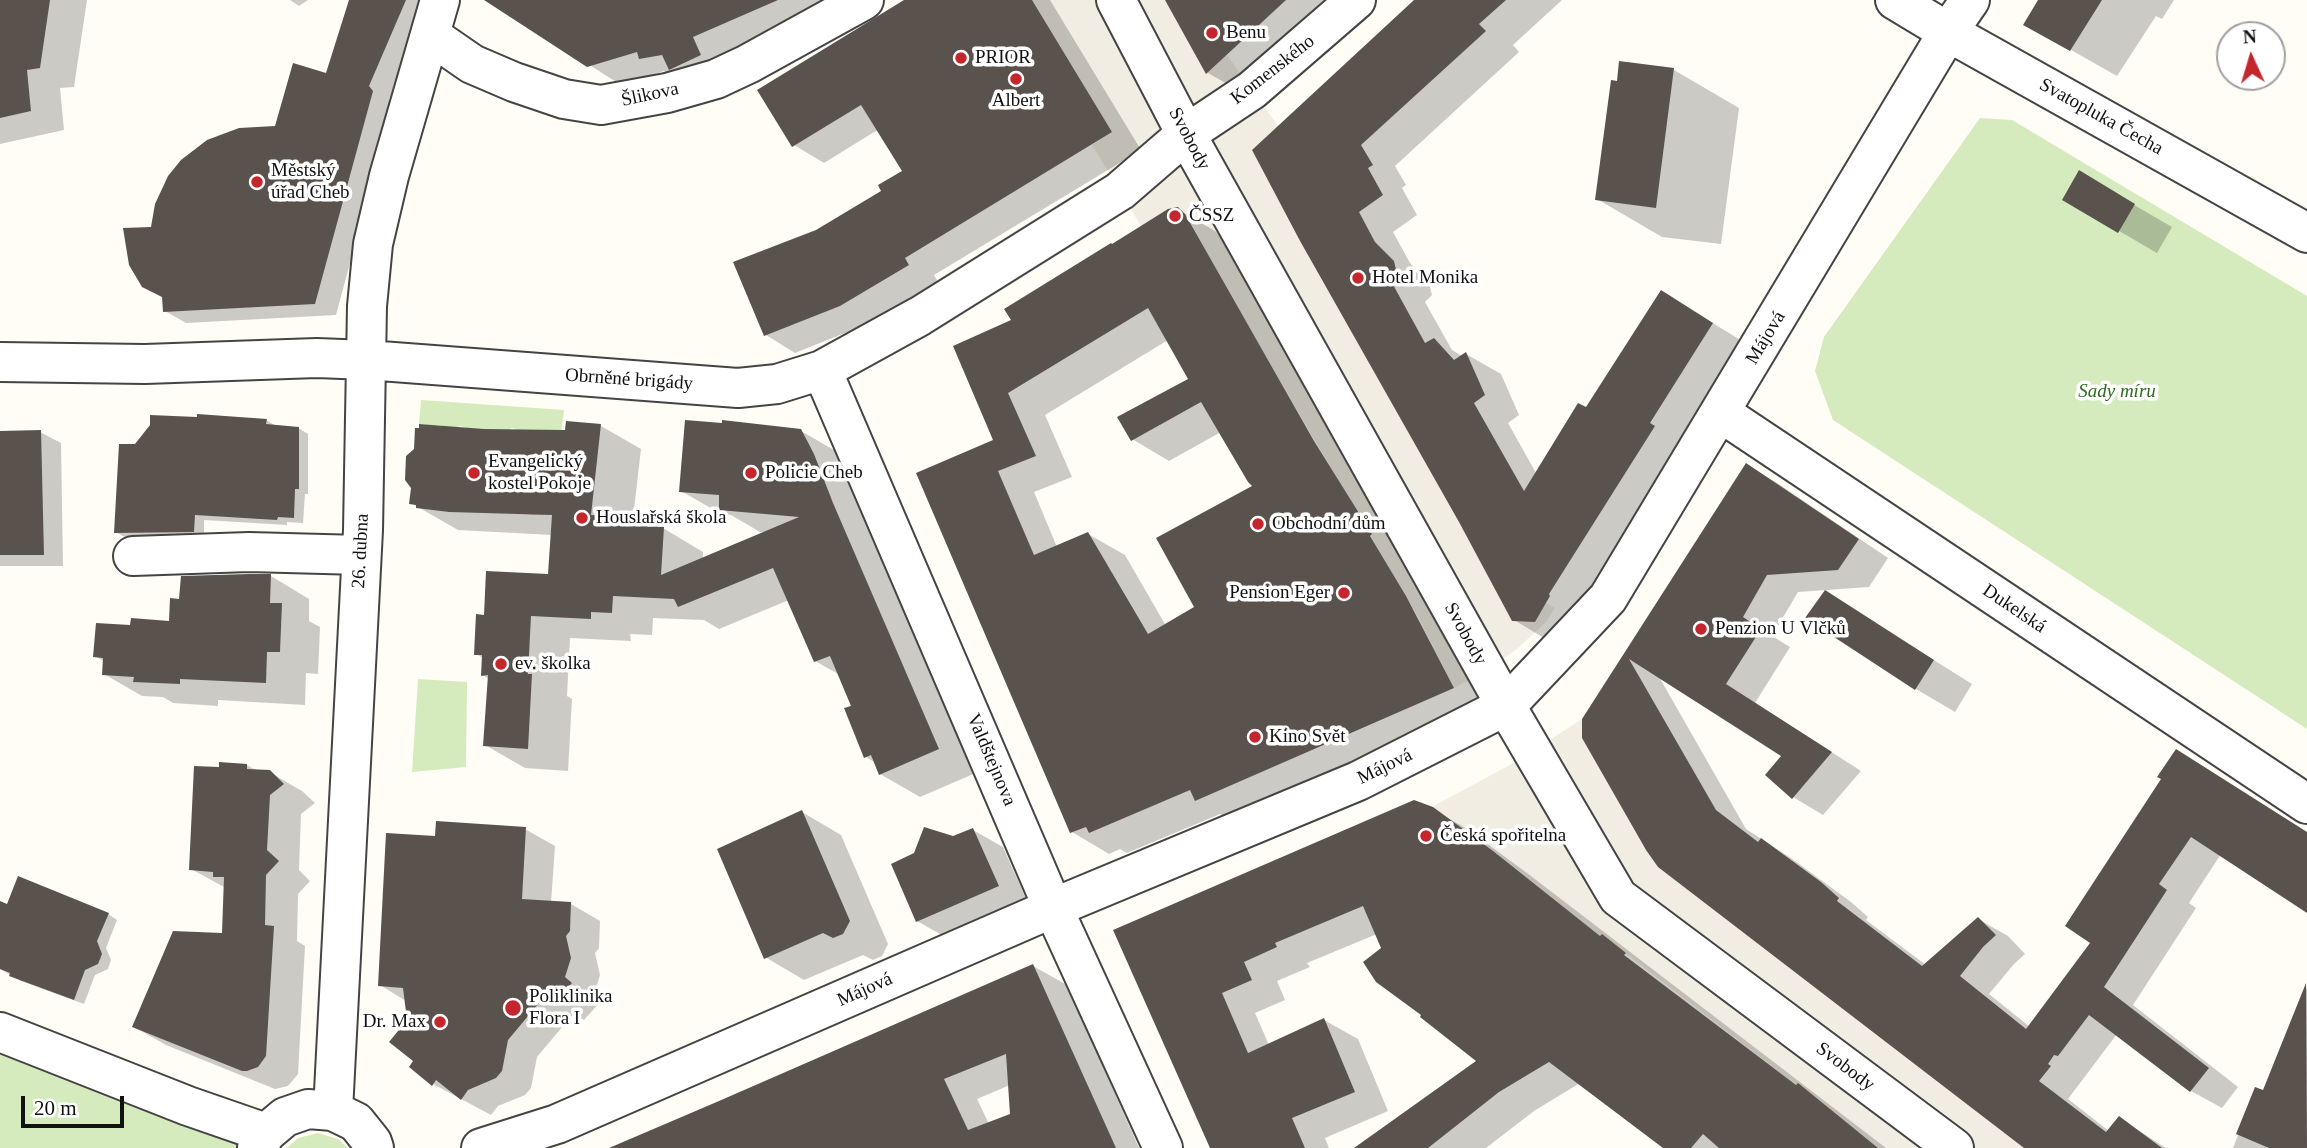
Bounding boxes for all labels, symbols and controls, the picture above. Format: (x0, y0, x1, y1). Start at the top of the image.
north arrow (2216, 21, 2286, 91)
place label: Benu (1226, 22, 1266, 44)
marker: Benu (1204, 25, 1220, 41)
text: N (2242, 26, 2257, 48)
street label: Komenského (1226, 30, 1320, 110)
place label: PRIOR (975, 47, 1031, 69)
marker: PRIOR (953, 50, 969, 66)
marker: Albert (1008, 71, 1024, 87)
street label: Svatopluka Čecha (2035, 74, 2167, 160)
street label: Šlikova (619, 78, 681, 112)
place label: Albert (992, 90, 1040, 112)
street label: Svobody (1163, 104, 1215, 174)
place label: Městský úřad Cheb (271, 160, 350, 204)
marker: Městský úřad Cheb (249, 174, 265, 190)
place label: ČSSZ (1189, 205, 1234, 227)
marker: ČSSZ (1167, 208, 1183, 224)
place label: Hotel Monika (1372, 267, 1478, 289)
marker: Hotel Monika (1350, 270, 1366, 286)
street label: Májová (1741, 307, 1791, 369)
street label: Obrněné brigády (564, 364, 694, 396)
park label: Sady míru (2078, 381, 2156, 403)
place label: Evangelický kostel Pokoje (488, 451, 591, 495)
place label: Policie Cheb (765, 462, 863, 484)
marker: Evangelický kostel Pokoje (466, 465, 482, 481)
marker: Policie Cheb (743, 465, 759, 481)
place label: Houslařská škola (596, 507, 726, 529)
marker: Houslařská škola (574, 510, 590, 526)
street label: 26. dubna (348, 513, 374, 589)
place label: Obchodní dům (1272, 513, 1385, 535)
marker: Obchodní dům (1250, 516, 1266, 532)
street label: Dukelská (1978, 579, 2050, 639)
place label: Pension Eger (1229, 582, 1330, 604)
marker: Pension Eger (1336, 585, 1352, 601)
street label: Svobody (1439, 599, 1491, 669)
place label: Penzion U Vlčků (1715, 618, 1846, 640)
marker: Penzion U Vlčků (1693, 621, 1709, 637)
place label: ev. školka (515, 653, 591, 675)
marker: ev. školka (493, 656, 509, 672)
street label: Valdštejnova (961, 710, 1021, 810)
place label: Kino Svět (1269, 726, 1346, 748)
marker: Kino Svět (1247, 729, 1263, 745)
street label: Májová (1354, 744, 1416, 790)
place label: Česká spořitelna (1440, 825, 1566, 847)
marker: Česká spořitelna (1418, 828, 1434, 844)
street label: Májová (834, 968, 896, 1012)
place label: Poliklinika Flora I (529, 986, 612, 1030)
marker: Poliklinika Flora I (503, 998, 523, 1018)
place label: Dr. Max (363, 1011, 426, 1033)
marker: Dr. Max (432, 1014, 448, 1030)
street label: Svobody (1811, 1038, 1879, 1096)
scale bar (24, 1082, 128, 1126)
text: 20 m (34, 1096, 77, 1120)

